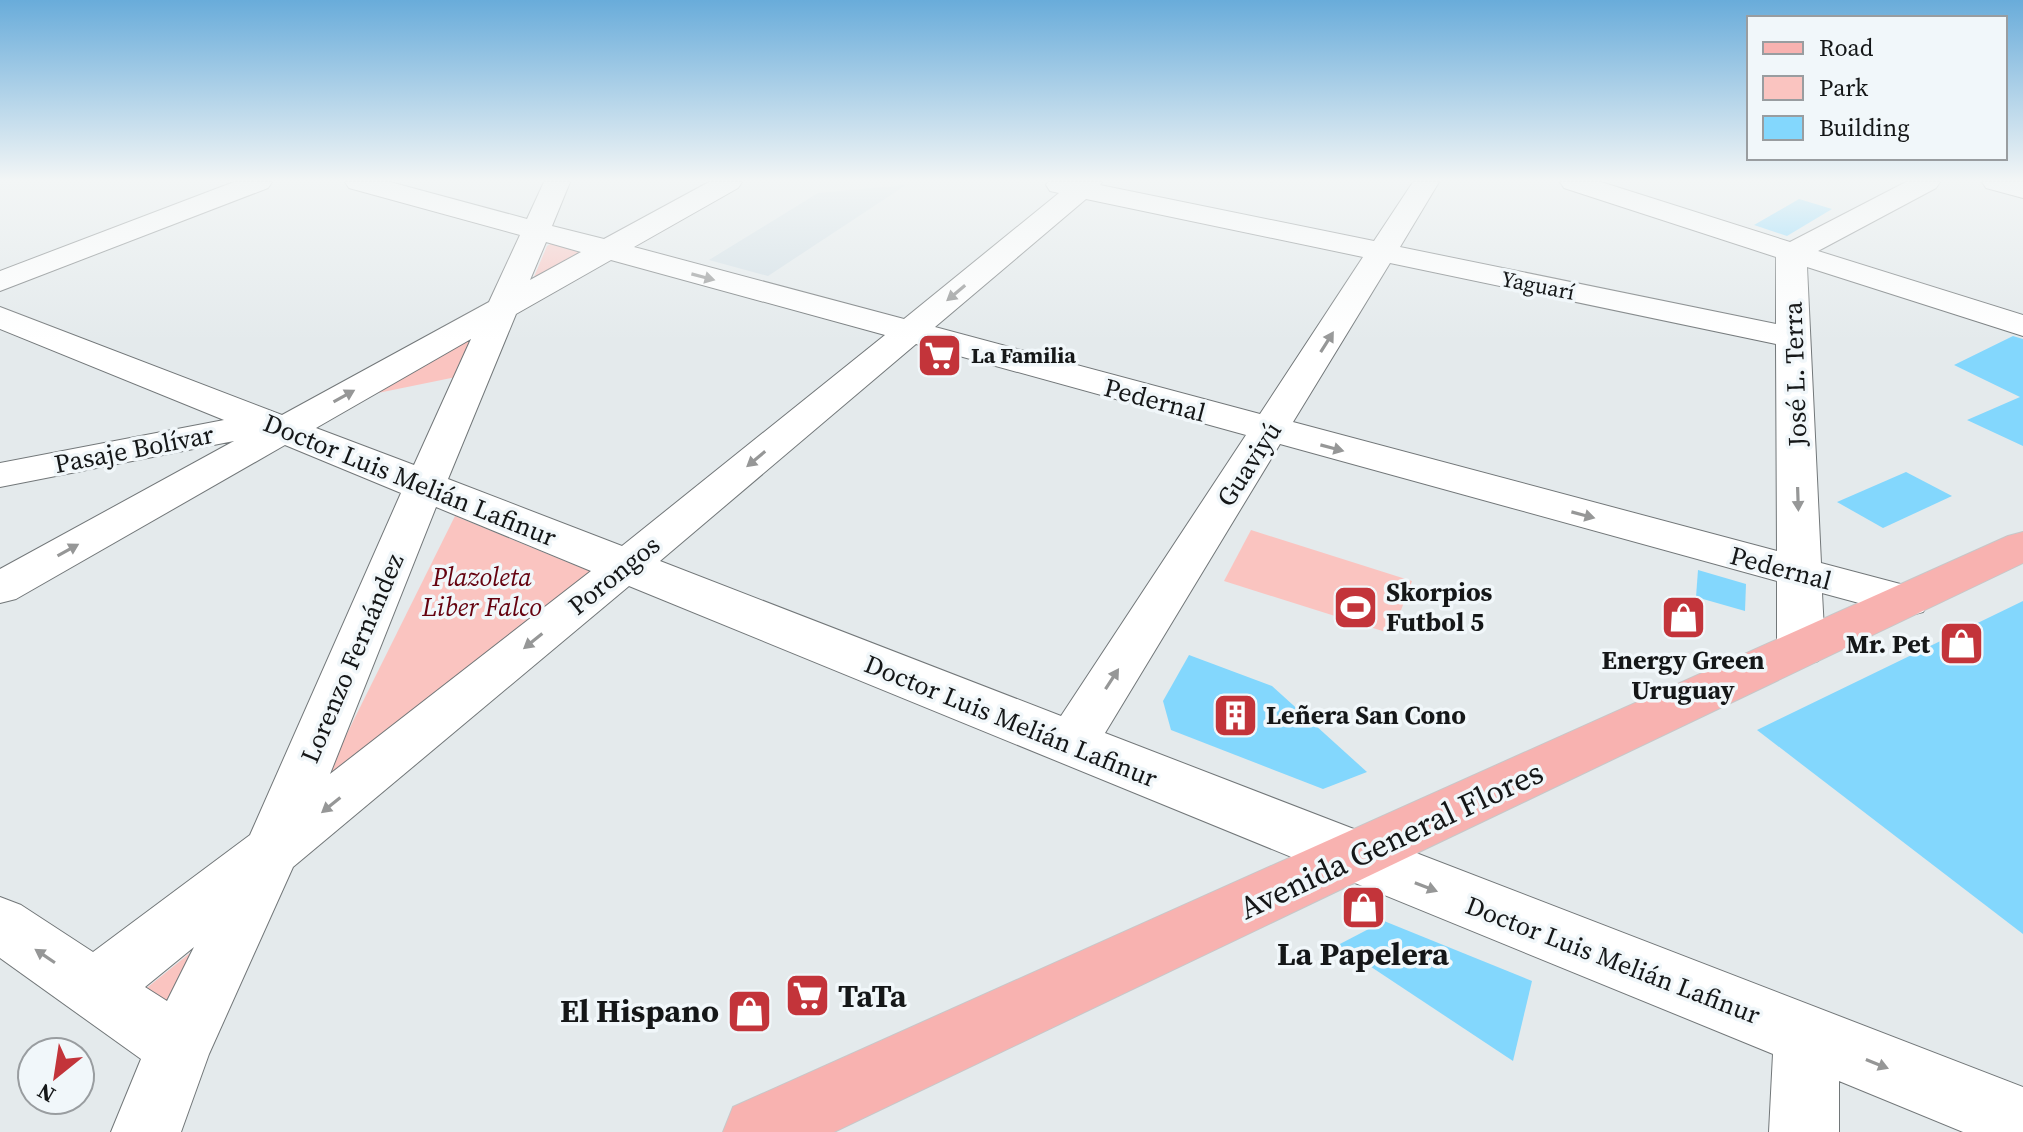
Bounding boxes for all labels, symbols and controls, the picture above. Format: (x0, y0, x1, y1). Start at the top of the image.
legend (1747, 16, 2007, 160)
text: Road (1819, 31, 1874, 64)
text: Park (1819, 71, 1869, 104)
text: Building (1819, 111, 1910, 144)
street label: Yaguarí (1499, 263, 1577, 307)
one-way arrow (691, 271, 715, 284)
one-way arrow (945, 284, 966, 301)
street label: José L. Terra (1774, 300, 1816, 448)
supermarket icon: La Familia (916, 331, 964, 379)
one-way arrow (1320, 331, 1334, 353)
place label: La Familia (971, 340, 1076, 370)
street label: Pedernal (1100, 369, 1210, 431)
one-way arrow (333, 389, 355, 403)
street label: Doctor Luis Melián Lafinur (258, 405, 562, 555)
street label: Guaviyú (1208, 415, 1290, 513)
street label: Pasaje Bolívar (51, 416, 217, 482)
one-way arrow (1320, 442, 1345, 454)
one-way arrow (746, 450, 766, 467)
one-way arrow (1792, 487, 1805, 512)
one-way arrow (1571, 510, 1596, 522)
street label: Porongos (560, 527, 668, 623)
street label: Pedernal (1726, 537, 1836, 599)
one-way arrow (57, 543, 79, 557)
street label: Lorenzo Fernández (292, 548, 412, 768)
park label: Plazoleta Liber Falco (421, 559, 542, 625)
place label: Skorpios Futbol 5 (1386, 574, 1493, 640)
sports icon: Skorpios Futbol 5 (1331, 583, 1379, 631)
shop icon: Energy Green Uruguay (1659, 593, 1707, 641)
shop icon: Mr. Pet (1937, 620, 1985, 668)
place label: Mr. Pet (1846, 626, 1931, 662)
one-way arrow (523, 632, 543, 649)
place label: Energy Green Uruguay (1602, 642, 1764, 708)
street label: Doctor Luis Melián Lafinur (859, 646, 1163, 796)
one-way arrow (1105, 668, 1119, 690)
building icon: Leñera San Cono (1211, 691, 1259, 739)
place label: Leñera San Cono (1266, 697, 1466, 733)
street label: Avenida General Flores (1232, 750, 1550, 930)
one-way arrow (321, 796, 341, 813)
one-way arrow (1414, 881, 1438, 894)
shop icon: La Papelera (1339, 883, 1387, 931)
street label: Doctor Luis Melián Lafinur (1460, 887, 1766, 1033)
place label: La Papelera (1277, 932, 1450, 976)
one-way arrow (35, 948, 56, 963)
supermarket icon: TaTa (783, 972, 831, 1020)
place label: TaTa (838, 974, 908, 1018)
shop icon: El Hispano (726, 987, 774, 1035)
place label: El Hispano (560, 989, 719, 1033)
north arrow (16, 1036, 96, 1116)
one-way arrow (1865, 1058, 1889, 1071)
text: N (32, 1076, 60, 1110)

